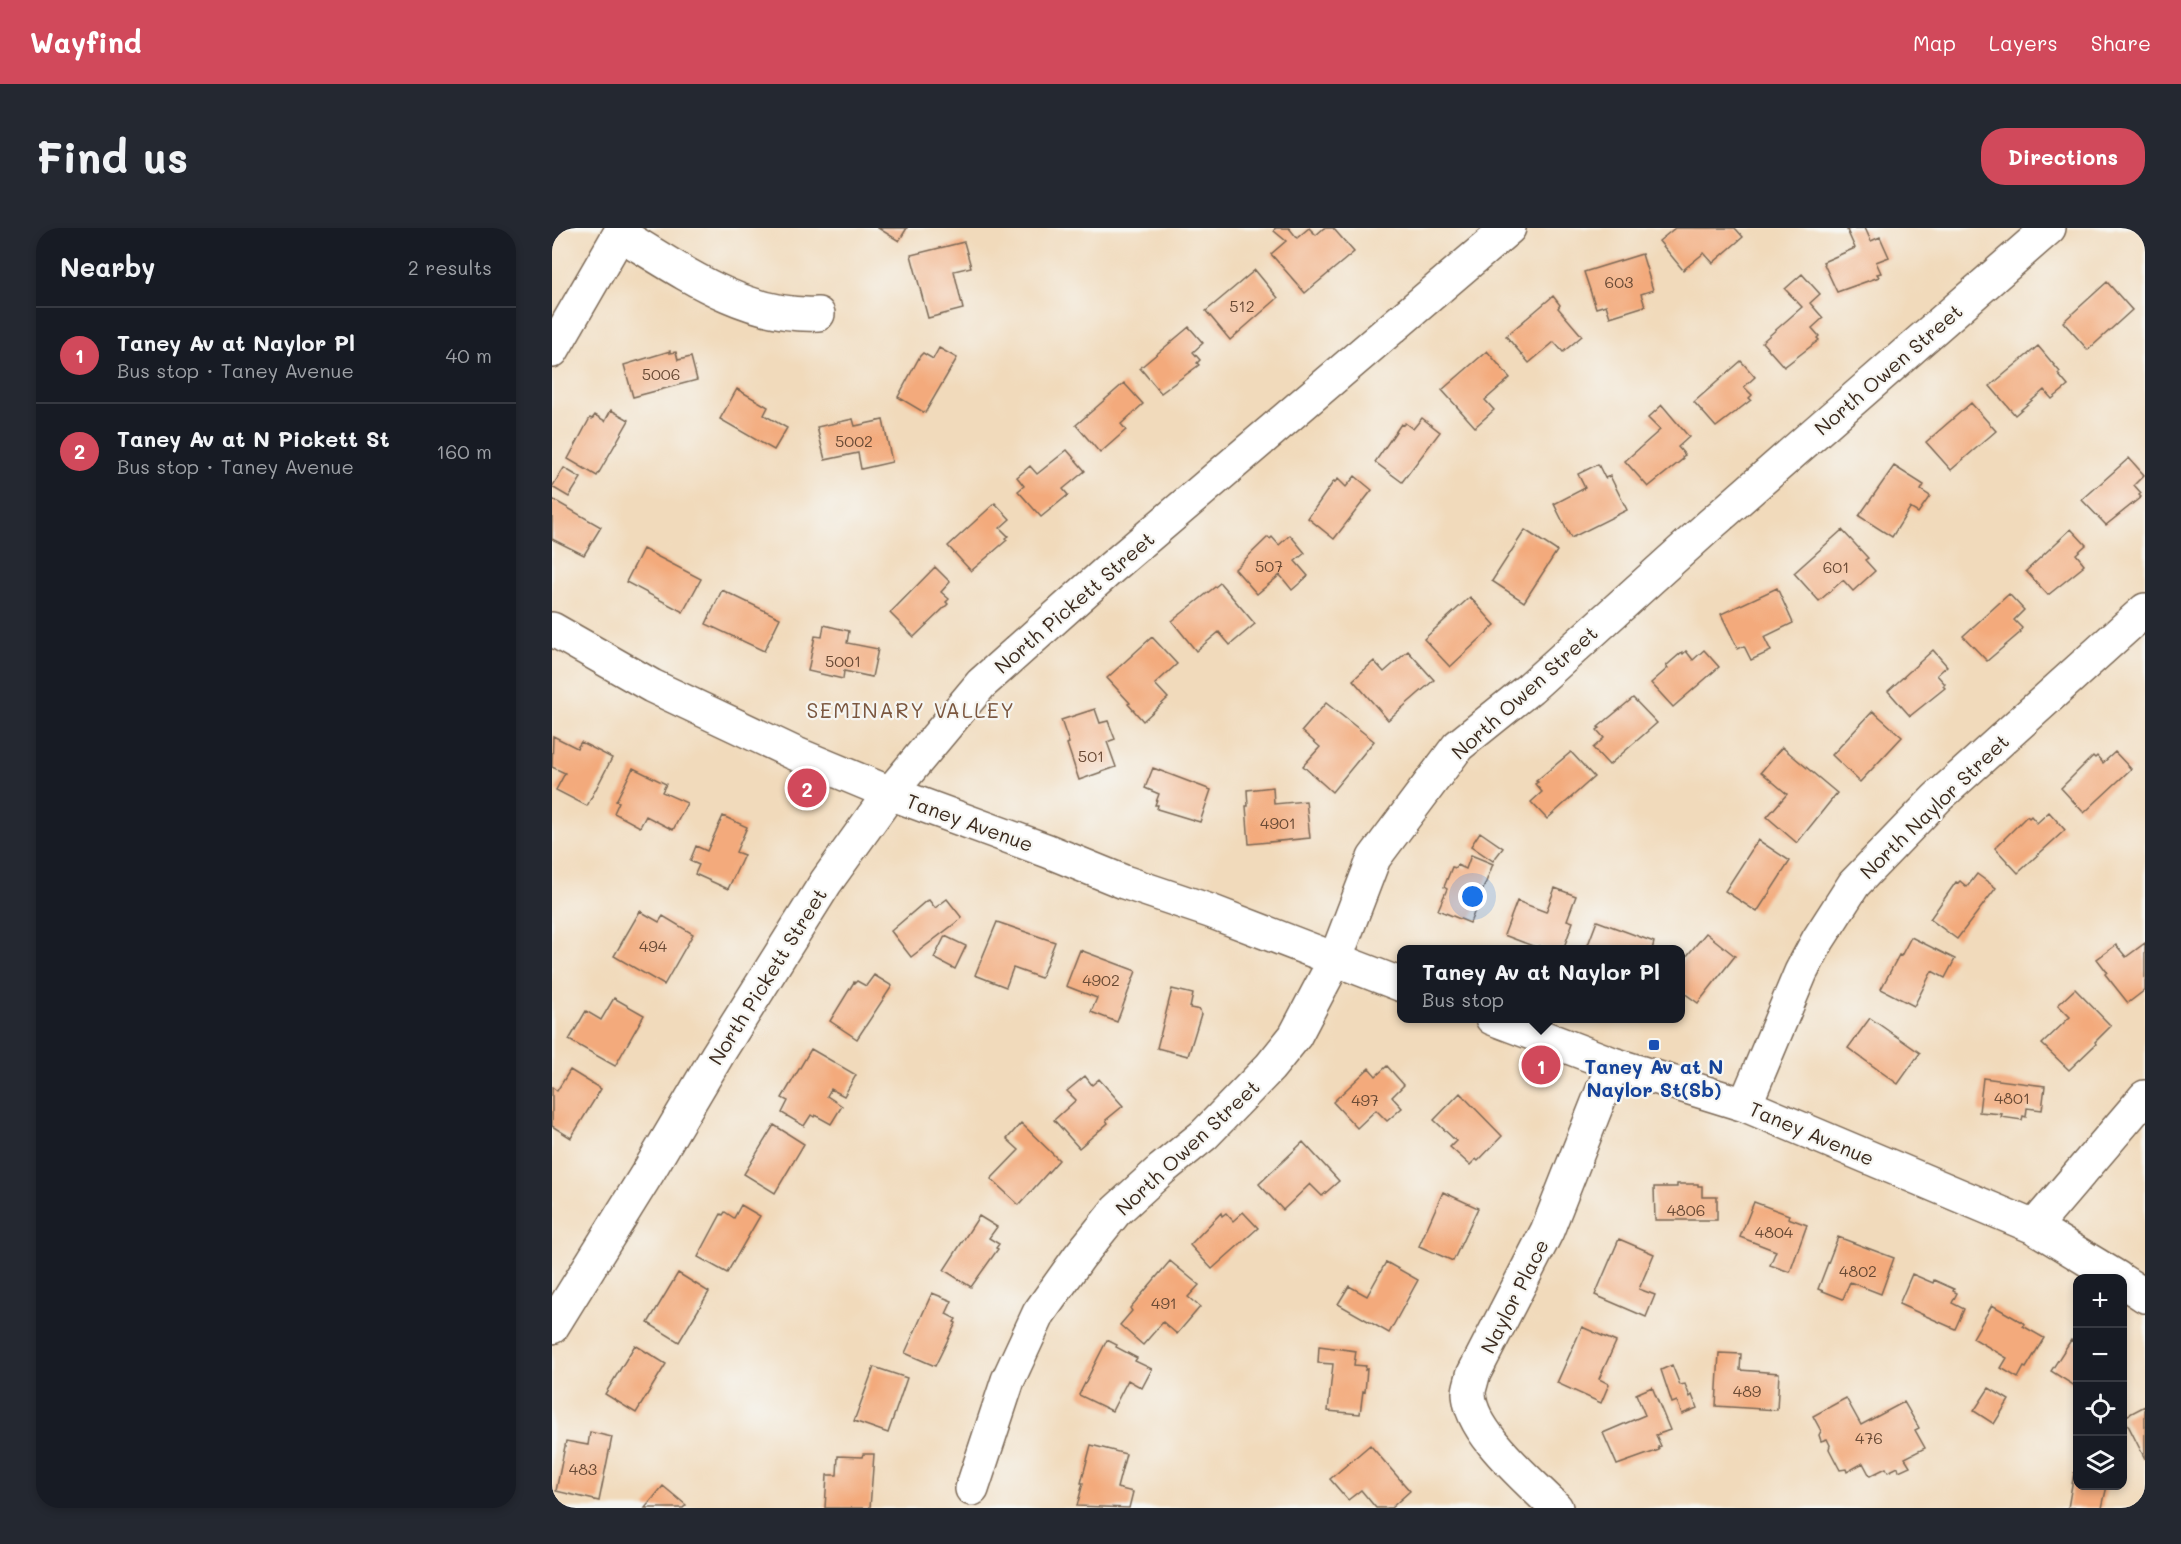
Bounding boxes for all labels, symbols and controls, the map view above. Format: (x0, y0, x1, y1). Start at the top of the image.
text: Wayfind (30, 24, 141, 60)
text: Map (1913, 29, 1956, 56)
text: Layers (1989, 29, 2058, 56)
text: Share (2091, 29, 2151, 56)
button: Directions (1981, 128, 2145, 185)
text: Find us (36, 129, 188, 184)
text: Nearby (60, 250, 155, 284)
text: 2 results (408, 254, 492, 280)
house number: 603 (1605, 271, 1633, 292)
house number: 512 (1229, 295, 1255, 316)
street label: North Owen Street (1809, 298, 1967, 440)
text: Taney Av at Naylor Pl (117, 328, 355, 357)
text: 1 (75, 342, 84, 368)
text: 40 m (446, 342, 492, 368)
text: Bus stop · Taney Avenue (117, 357, 354, 383)
house number: 5006 (642, 363, 680, 384)
text: Taney Av at N Pickett St (117, 424, 389, 453)
house number: 5002 (835, 430, 873, 451)
text: 2 (74, 438, 85, 464)
text: 160 m (436, 438, 492, 464)
text: Bus stop · Taney Avenue (117, 453, 354, 479)
street label: North Pickett Street (989, 525, 1159, 679)
house number: 507 (1255, 555, 1283, 576)
house number: 601 (1823, 556, 1849, 577)
street label: North Owen Street (1445, 619, 1603, 765)
house number: 5001 (825, 650, 861, 671)
district label: SEMINARY VALLEY (806, 696, 1016, 723)
street label: North Naylor Street (1854, 728, 2014, 884)
house number: 501 (1078, 745, 1104, 766)
pin: 2 (788, 766, 826, 810)
street label: Taney Avenue (903, 787, 1037, 857)
house number: 4901 (1260, 812, 1296, 833)
your location (1458, 882, 1487, 911)
street label: North Pickett Street (702, 883, 832, 1069)
house number: 494 (639, 935, 668, 956)
popup (1397, 945, 1685, 1023)
text: Taney Av at Naylor Pl (1422, 957, 1660, 986)
house number: 4902 (1082, 969, 1120, 990)
text: Bus stop (1422, 986, 1504, 1012)
marker: Taney Av at N Naylor St(Sb) (1647, 1038, 1661, 1052)
pin: 1 (1522, 1042, 1560, 1088)
place label: Taney Av at N Naylor St(Sb) (1584, 1053, 1724, 1102)
street label: North Owen Street (1109, 1073, 1265, 1221)
house number: 4801 (1994, 1087, 2030, 1108)
house number: 497 (1351, 1089, 1379, 1110)
street label: Taney Avenue (1746, 1095, 1878, 1171)
house number: 4806 (1667, 1199, 1705, 1220)
house number: 4804 (1755, 1221, 1794, 1242)
street label: Naylor Place (1474, 1234, 1554, 1358)
house number: 4802 (1839, 1260, 1877, 1281)
map controls (2073, 1274, 2127, 1490)
button: + (2073, 1274, 2127, 1328)
house number: 491 (1151, 1292, 1177, 1313)
button: − (2073, 1328, 2127, 1382)
house number: 489 (1733, 1380, 1761, 1401)
button: locate (2073, 1382, 2127, 1436)
house number: 476 (1855, 1427, 1883, 1448)
button: layers (2073, 1436, 2127, 1490)
house number: 483 (569, 1458, 597, 1479)

